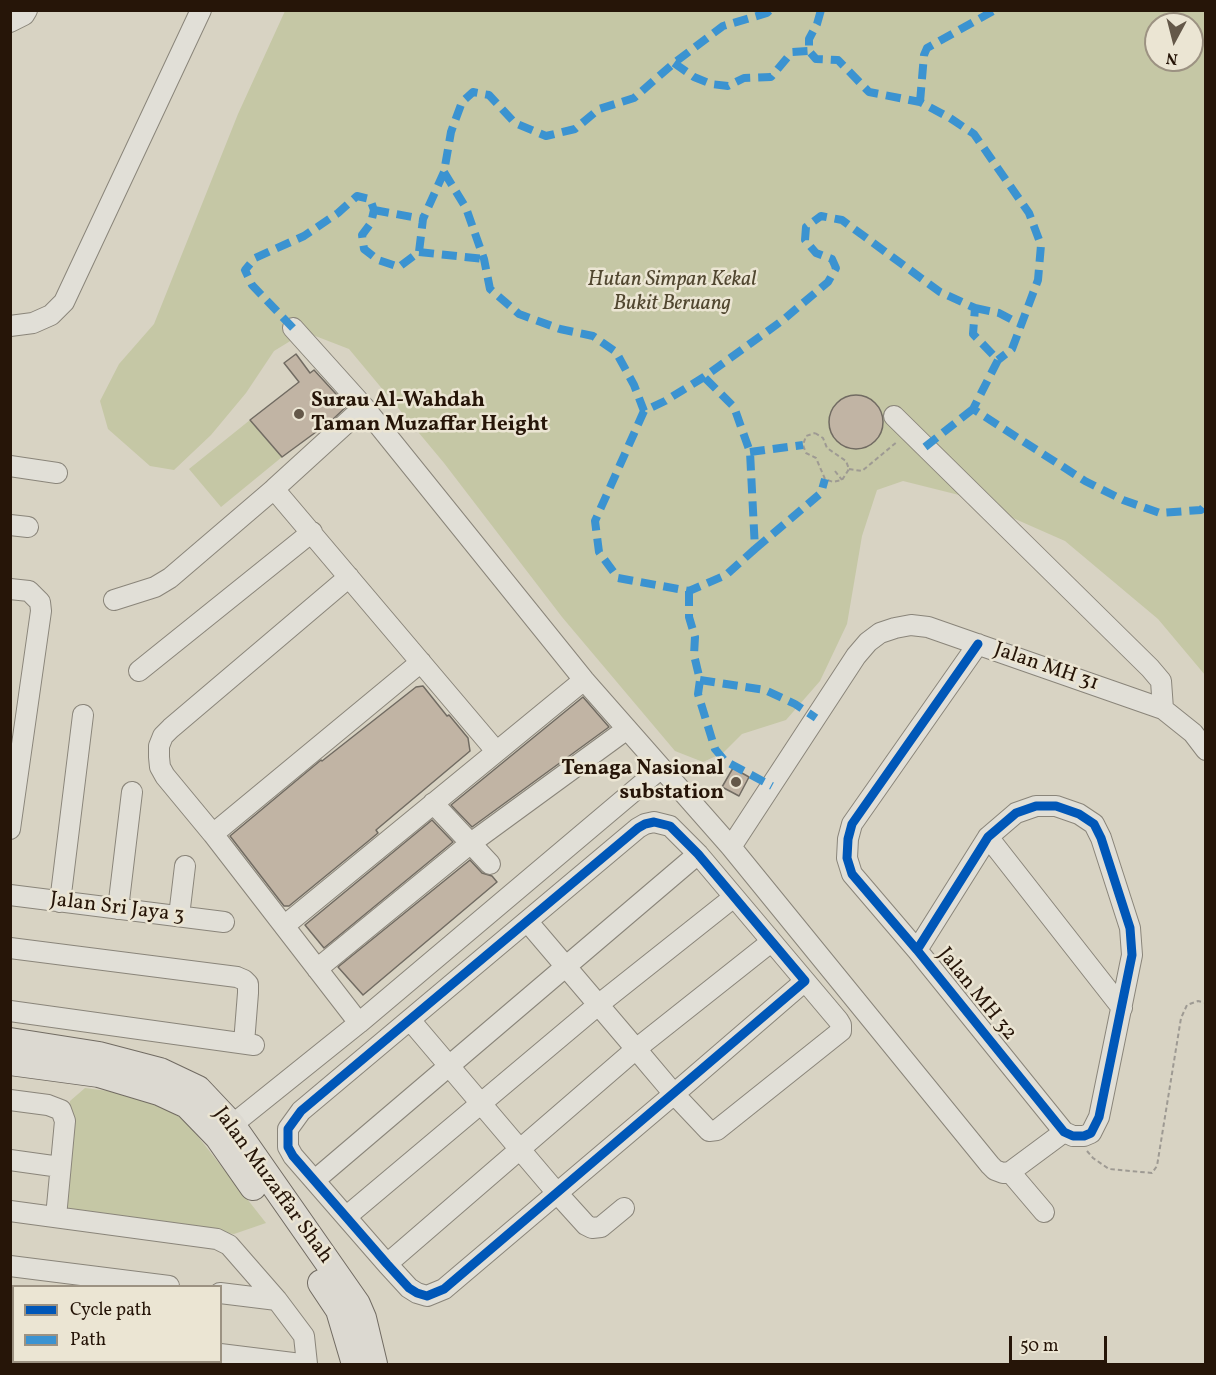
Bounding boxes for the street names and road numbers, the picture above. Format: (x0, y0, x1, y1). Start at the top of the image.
street label: Jalan MH 31 (990, 638, 1102, 698)
street label: Jalan Sri Jaya 3 (48, 888, 186, 930)
street label: Jalan MH 32 (931, 943, 1021, 1047)
street label: Jalan Muzaffar Shah (207, 1103, 337, 1269)

